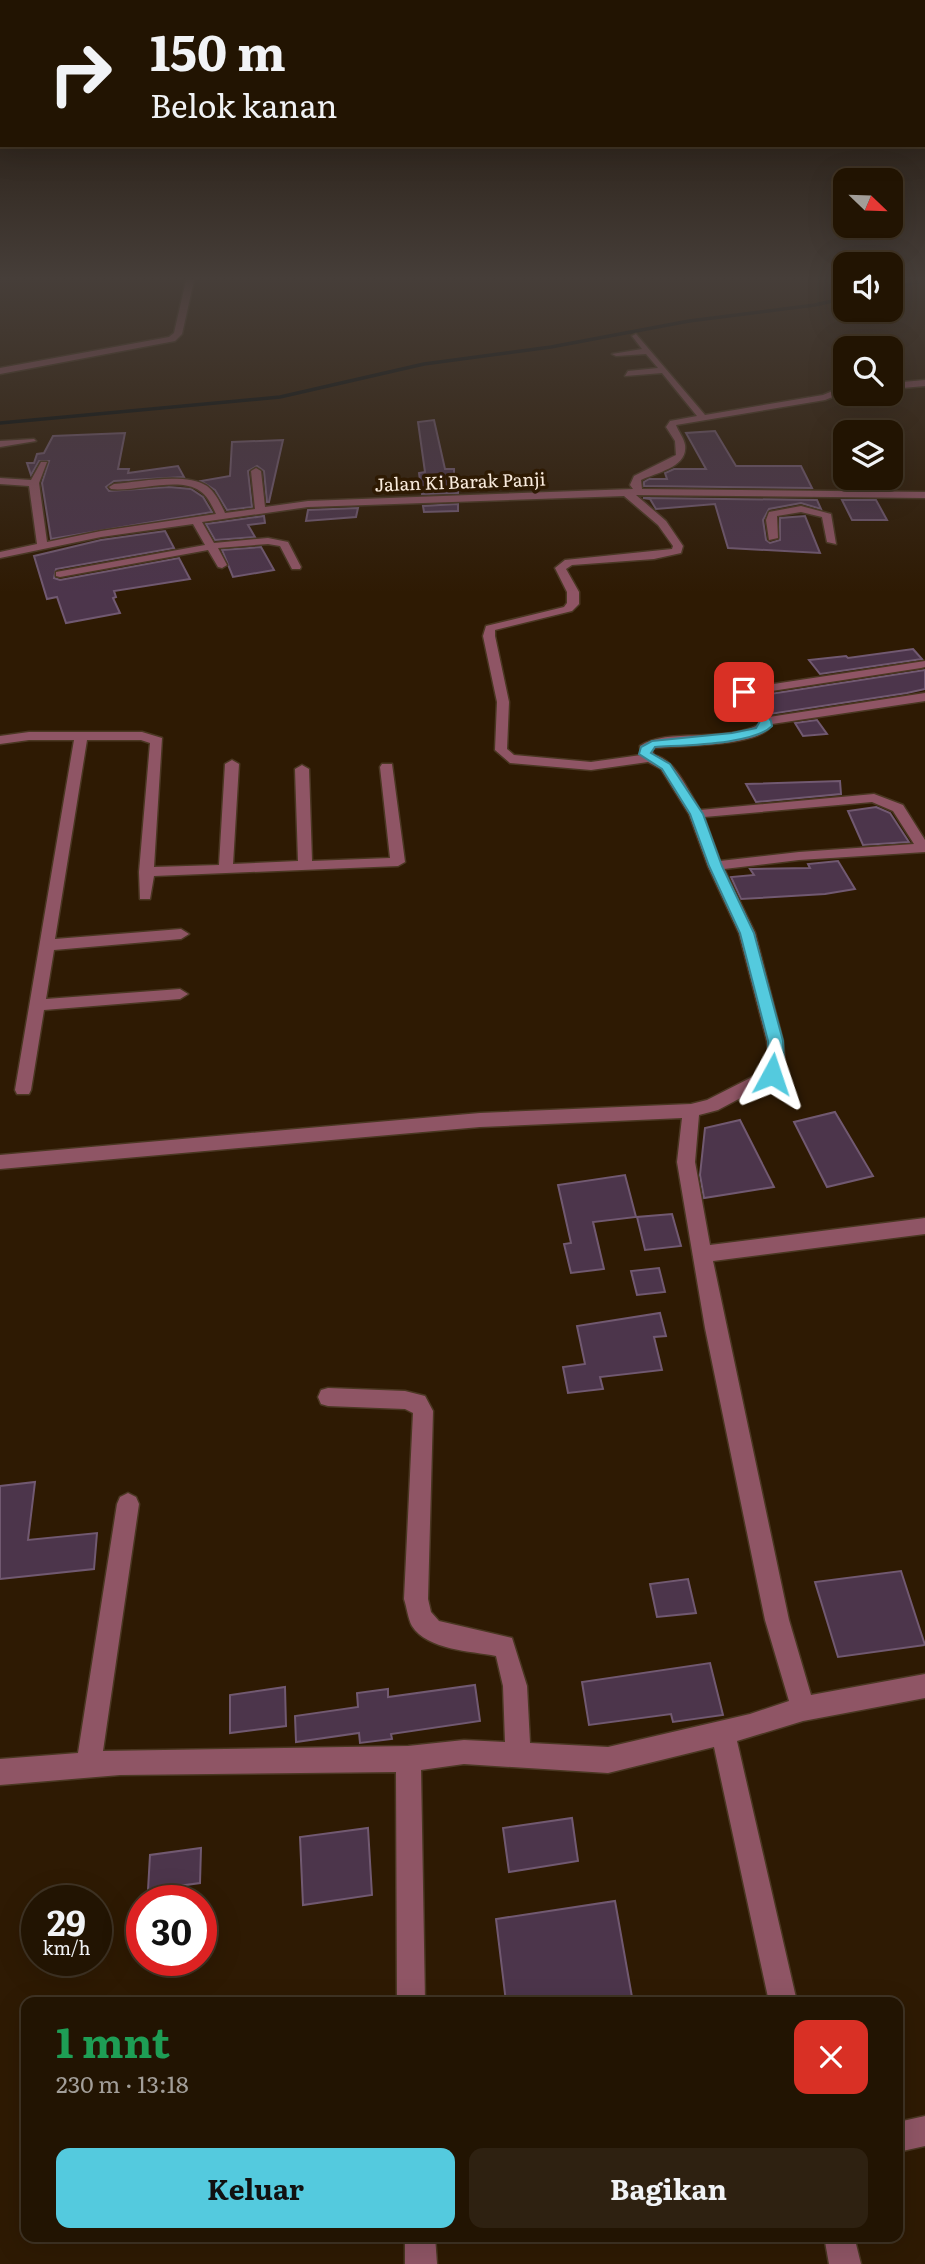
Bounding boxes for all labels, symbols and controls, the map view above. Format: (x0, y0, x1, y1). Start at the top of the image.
text: 150 m (150, 13, 286, 86)
icon: right (35, 28, 126, 119)
text: Belok kanan (150, 80, 338, 128)
north arrow (833, 168, 903, 238)
map controls (833, 168, 903, 490)
button: sound (833, 252, 903, 322)
button: search (833, 336, 903, 406)
button: layers (833, 420, 903, 490)
street label: Jalan Ki Barak Panji (374, 465, 546, 497)
pin (714, 662, 774, 722)
icon: arrive (725, 673, 763, 711)
position arrow (735, 1037, 809, 1111)
speed limit sign: 30 (126, 1885, 217, 1976)
text: 29 (47, 1895, 86, 1947)
text: km/h (43, 1934, 90, 1961)
text: 1 mnt (56, 2009, 170, 2071)
button: close (794, 2020, 868, 2094)
text: 230 m · 13:18 (56, 2066, 189, 2100)
button: Keluar (56, 2148, 455, 2228)
button: Bagikan (469, 2148, 868, 2228)

